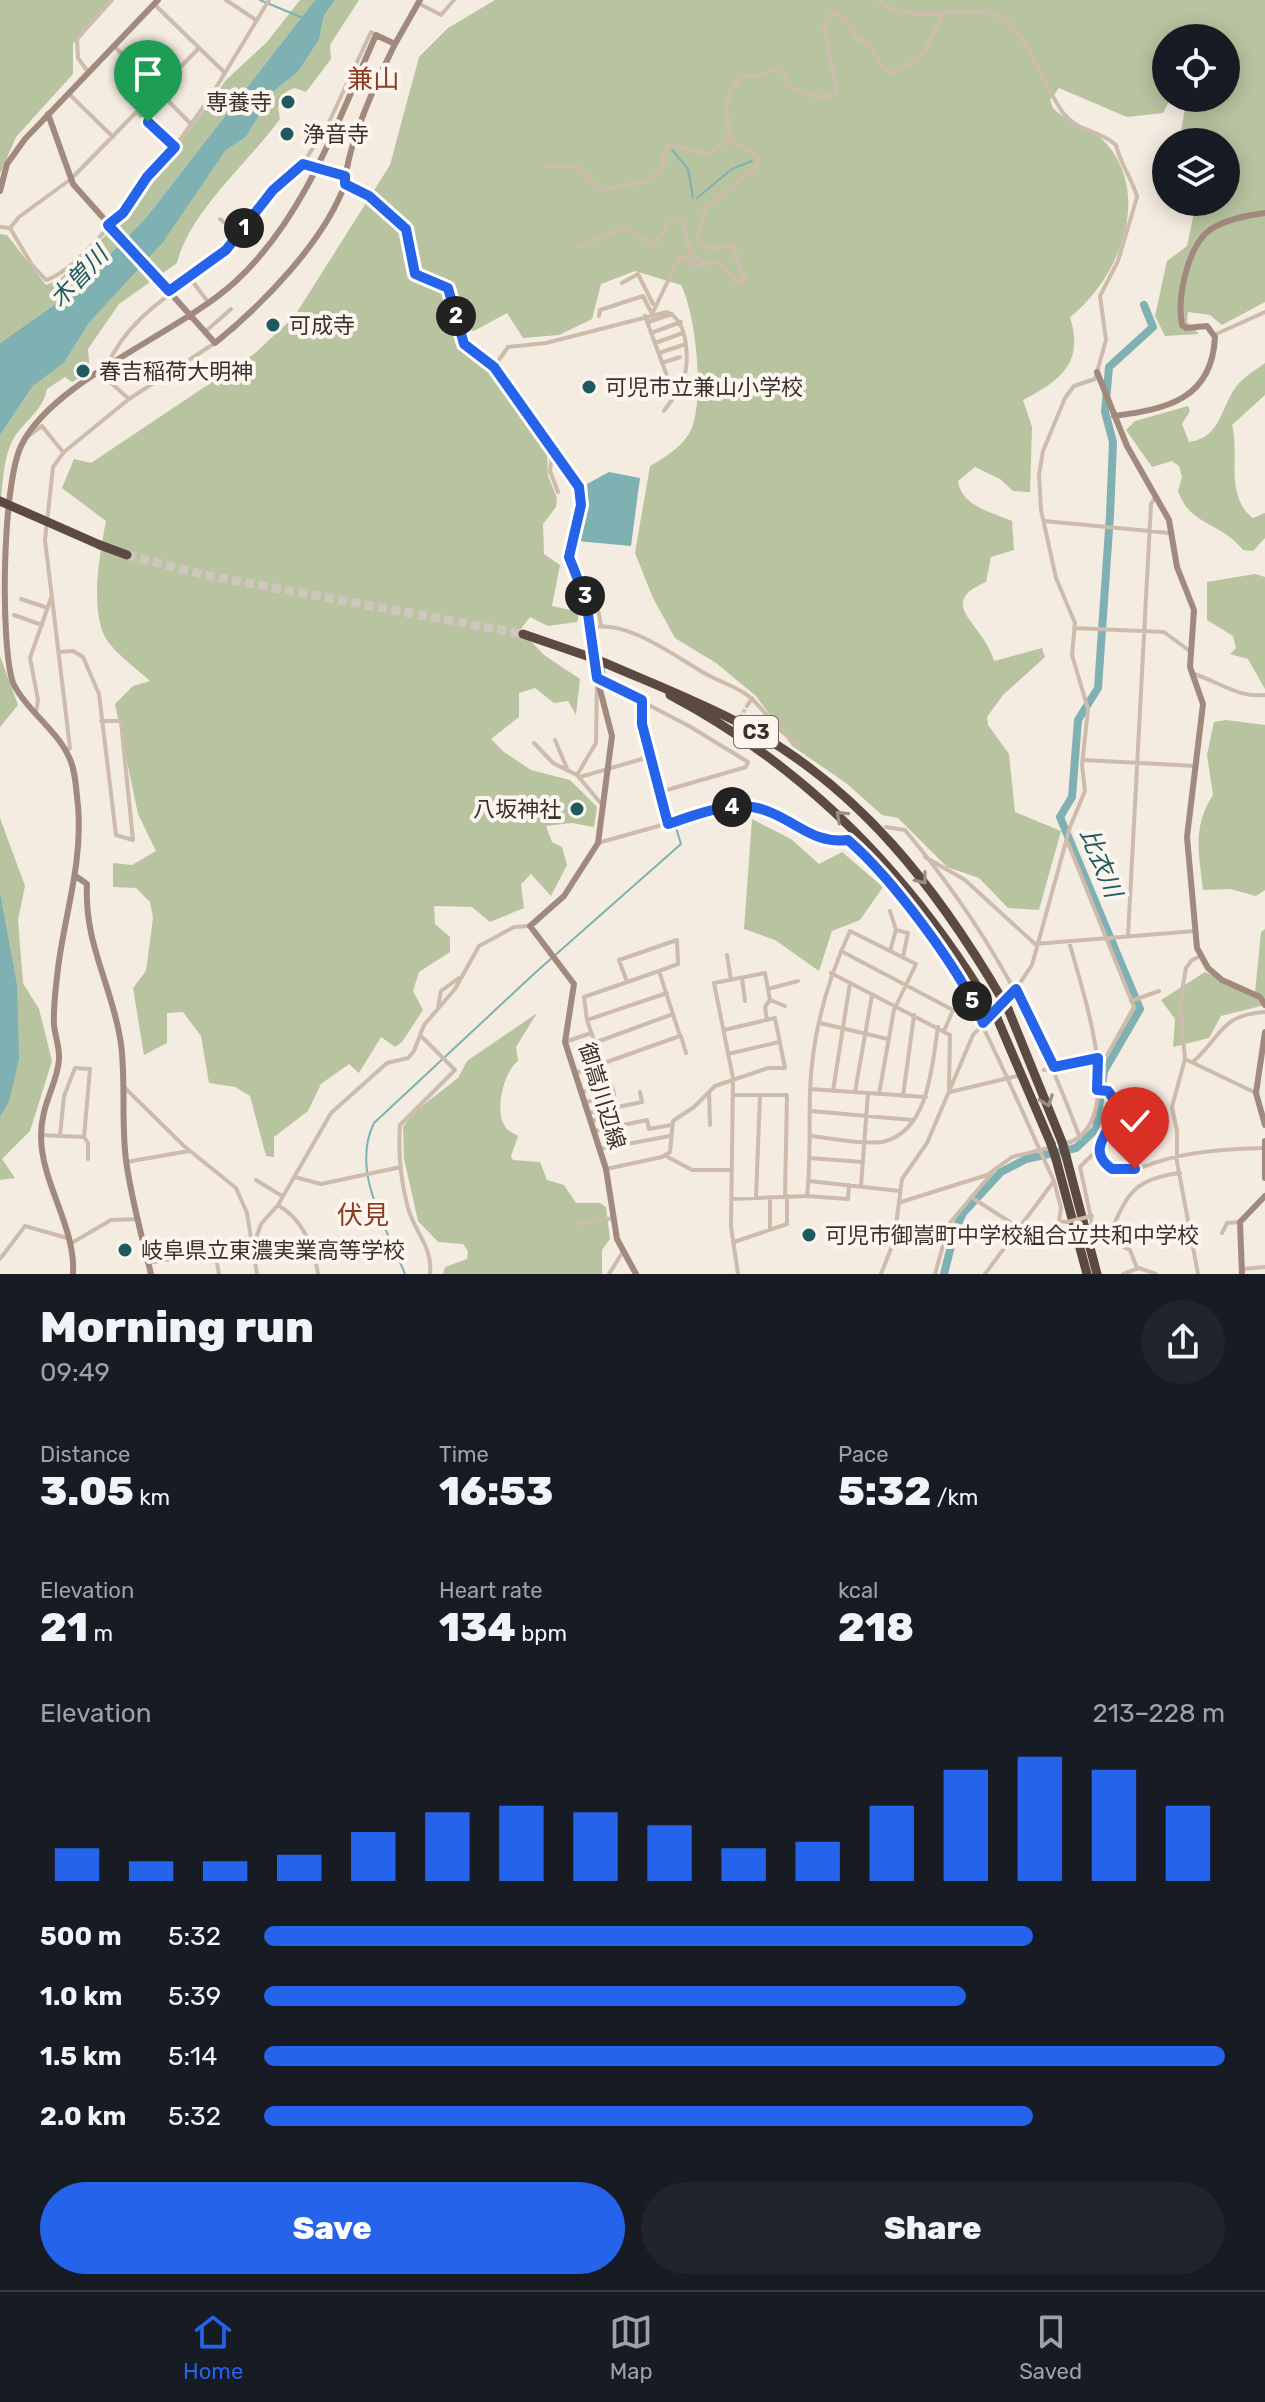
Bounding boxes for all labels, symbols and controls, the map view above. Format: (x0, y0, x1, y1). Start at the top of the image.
map controls (1152, 24, 1240, 216)
button: locate (1152, 24, 1240, 112)
pin (114, 40, 182, 122)
icon: arrive (126, 52, 170, 96)
district label: 兼山 (347, 64, 399, 95)
place label: 専養寺 (206, 89, 272, 116)
marker: 専養寺 (279, 93, 297, 111)
place label: 浄音寺 (303, 121, 369, 148)
marker: 浄音寺 (278, 125, 296, 143)
button: layers (1152, 128, 1240, 216)
pin: 1 (224, 208, 264, 248)
text: 1 (239, 214, 249, 241)
water label: 木曽川 (44, 239, 116, 313)
pin: 2 (436, 296, 476, 336)
text: 2 (449, 302, 463, 329)
place label: 可成寺 (289, 312, 355, 339)
marker: 可成寺 (264, 316, 282, 334)
place label: 春吉稲荷大明神 (99, 358, 253, 385)
marker: 春吉稲荷大明神 (74, 362, 92, 380)
place label: 可児市立兼山小学校 (605, 374, 803, 401)
marker: 可児市立兼山小学校 (580, 378, 598, 396)
pin: 3 (565, 576, 605, 616)
text: 3 (578, 582, 592, 609)
road number: C3 (734, 716, 778, 748)
pin: 4 (712, 787, 752, 827)
text: 4 (724, 793, 740, 820)
place label: 八坂神社 (473, 796, 561, 823)
marker: 八坂神社 (568, 800, 586, 818)
one-way arrow (836, 811, 850, 826)
water label: 比衣川 (1075, 824, 1129, 904)
one-way arrow (912, 870, 927, 884)
pin: 5 (952, 981, 992, 1021)
text: 5 (965, 987, 979, 1014)
street label: 御嵩川辺線 (573, 1039, 631, 1153)
pin (1101, 1087, 1169, 1169)
one-way arrow (1037, 1093, 1054, 1107)
icon: check (1113, 1099, 1157, 1143)
district label: 伏見 (337, 1200, 389, 1231)
place label: 可児市御嵩町中学校組合立共和中学校 (825, 1222, 1199, 1249)
marker: 可児市御嵩町中学校組合立共和中学校 (800, 1226, 818, 1244)
place label: 岐阜県立東濃実業高等学校 (141, 1237, 405, 1264)
marker: 岐阜県立東濃実業高等学校 (116, 1241, 134, 1259)
button: share (1141, 1300, 1225, 1384)
text: Morning run (40, 1301, 314, 1353)
text: 09:49 (40, 1357, 110, 1388)
text: Distance (40, 1441, 130, 1468)
text: Time (439, 1441, 489, 1468)
text: Pace (838, 1441, 889, 1468)
text: 3.05 (40, 1468, 134, 1515)
text: 16:53 (439, 1468, 553, 1515)
text: 5:32 (838, 1468, 931, 1515)
text: km (134, 1484, 170, 1511)
text: /km (931, 1484, 978, 1511)
text: Elevation (40, 1577, 134, 1604)
text: Heart rate (439, 1577, 543, 1604)
text: kcal (838, 1577, 878, 1604)
text: 21 (40, 1604, 88, 1651)
text: 134 (439, 1604, 516, 1651)
text: 218 (838, 1604, 914, 1651)
text: m (88, 1620, 113, 1647)
text: bpm (516, 1620, 567, 1647)
text: Elevation (40, 1698, 151, 1729)
text: 213–228 m (1093, 1698, 1225, 1729)
text: 500 m (40, 1921, 122, 1952)
text: 5:32 (168, 1921, 221, 1952)
text: 1.0 km (40, 1981, 122, 2012)
text: 5:39 (168, 1981, 221, 2012)
text: 1.5 km (40, 2041, 122, 2072)
text: 5:14 (168, 2041, 217, 2072)
text: 2.0 km (40, 2101, 126, 2132)
text: 5:32 (168, 2101, 221, 2132)
button: Save (40, 2182, 625, 2274)
button: Share (641, 2182, 1225, 2274)
tab: Home (183, 2310, 243, 2385)
tab: Map (609, 2310, 653, 2385)
tab: Saved (1019, 2310, 1082, 2385)

